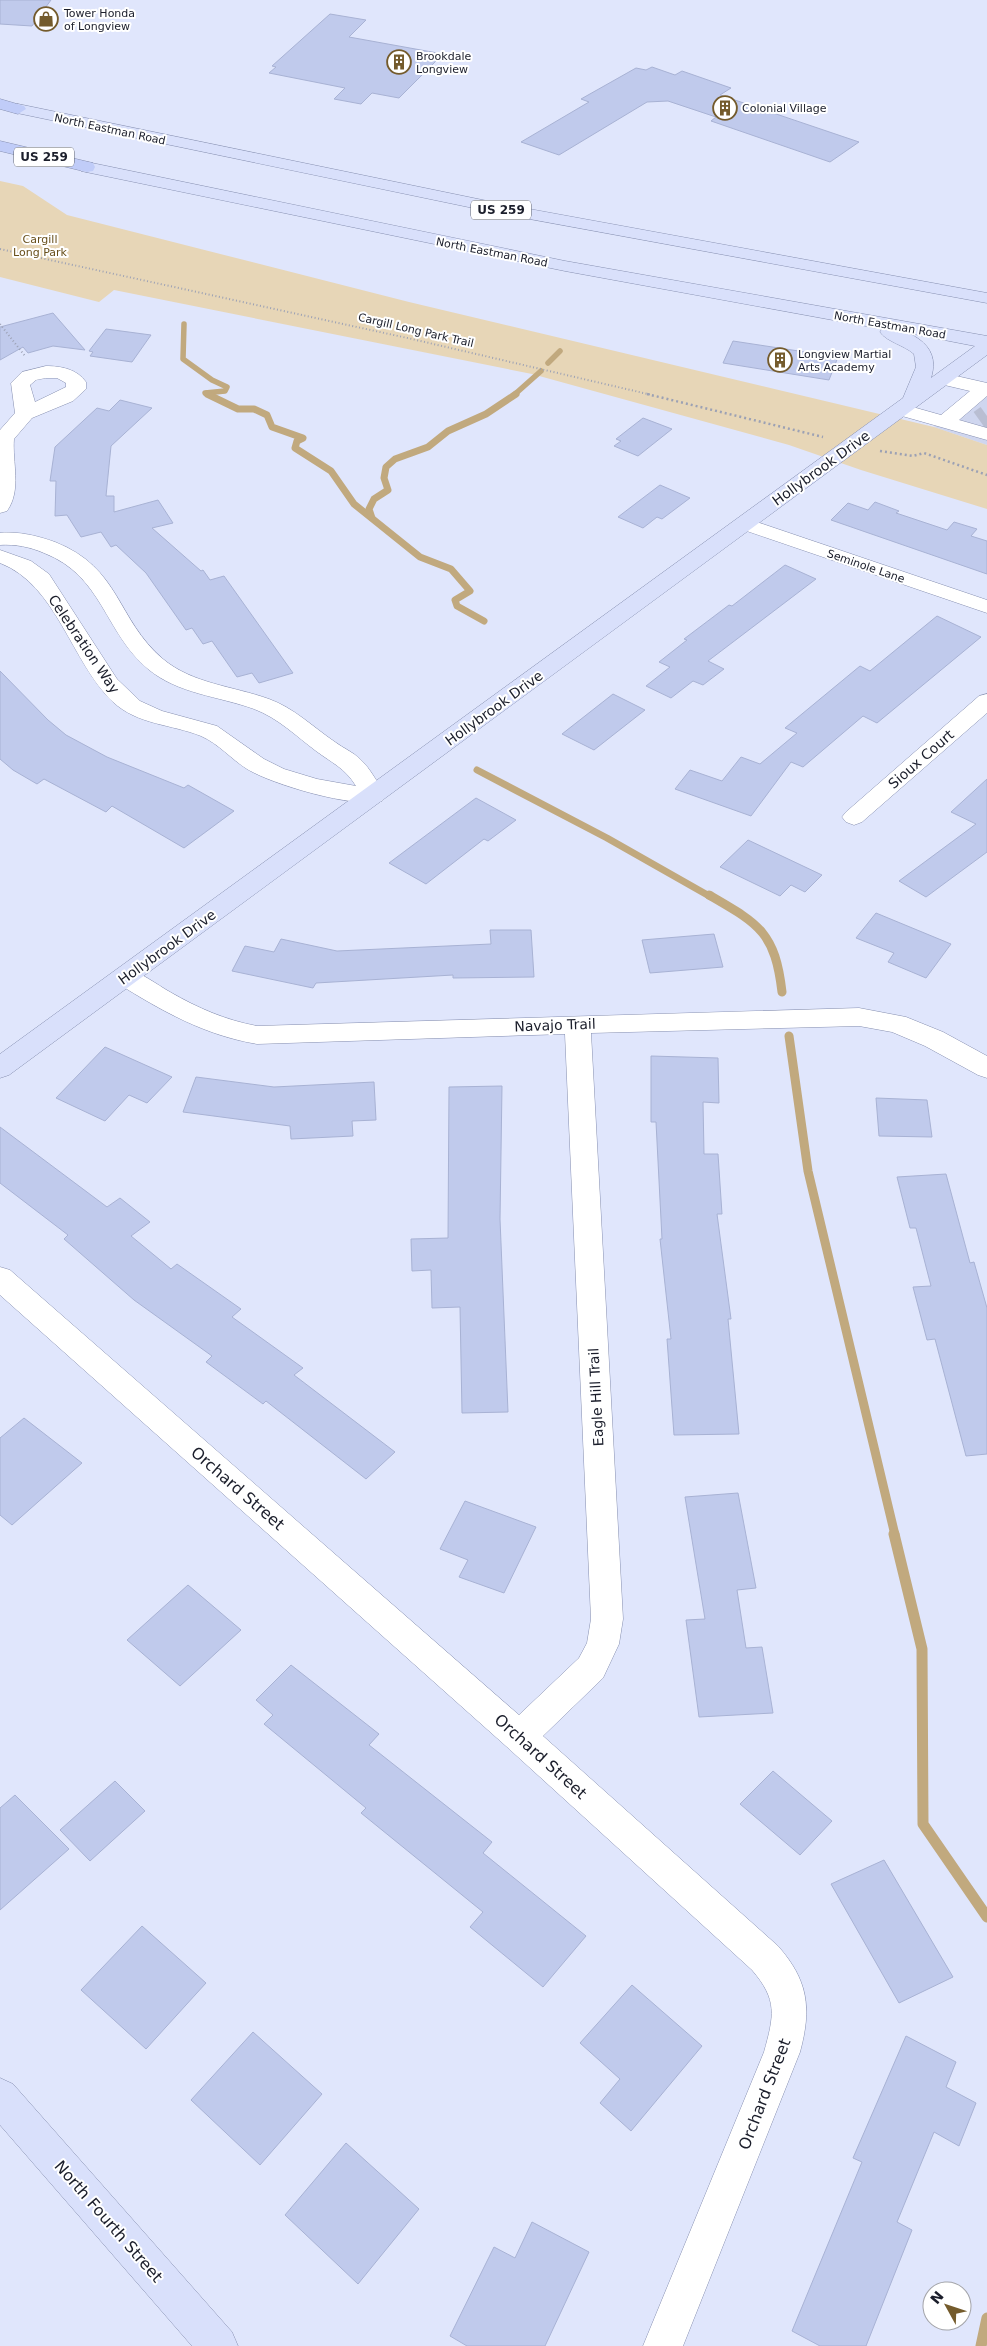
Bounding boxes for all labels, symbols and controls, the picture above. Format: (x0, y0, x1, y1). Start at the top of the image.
shop icon: Tower Honda of Longview (33, 6, 59, 32)
place label: Tower Honda of Longview (63, 7, 135, 33)
building icon: Brookdale Longview (386, 49, 412, 75)
place label: Brookdale Longview (416, 50, 471, 76)
building icon: Colonial Village (712, 95, 738, 121)
place label: Colonial Village (742, 102, 827, 115)
street label: North Eastman Road (53, 111, 167, 148)
road number: US 259 (14, 148, 74, 166)
road number: US 259 (471, 200, 531, 220)
park label: Cargill Long Park (13, 233, 68, 259)
street label: North Eastman Road (435, 235, 549, 270)
street label: North Eastman Road (833, 309, 947, 342)
street label: Cargill Long Park Trail (357, 311, 475, 350)
building icon: Longview Martial Arts Academy (767, 347, 793, 373)
place label: Longview Martial Arts Academy (798, 348, 891, 374)
street label: Hollybrook Drive (769, 427, 873, 509)
street label: Seminole Lane (825, 547, 907, 586)
street label: Celebration Way (45, 592, 123, 696)
street label: Hollybrook Drive (442, 667, 546, 749)
street label: Sioux Court (885, 726, 957, 792)
street label: Hollybrook Drive (115, 906, 219, 988)
street label: Navajo Trail (514, 1016, 596, 1034)
street label: Eagle Hill Trail (585, 1347, 607, 1447)
street label: Orchard Street (187, 1443, 288, 1534)
street label: Orchard Street (491, 1710, 591, 1803)
street label: Orchard Street (735, 2036, 794, 2153)
street label: North Fourth Street (51, 2157, 167, 2286)
north arrow (922, 2281, 972, 2331)
text: N (927, 2288, 947, 2307)

